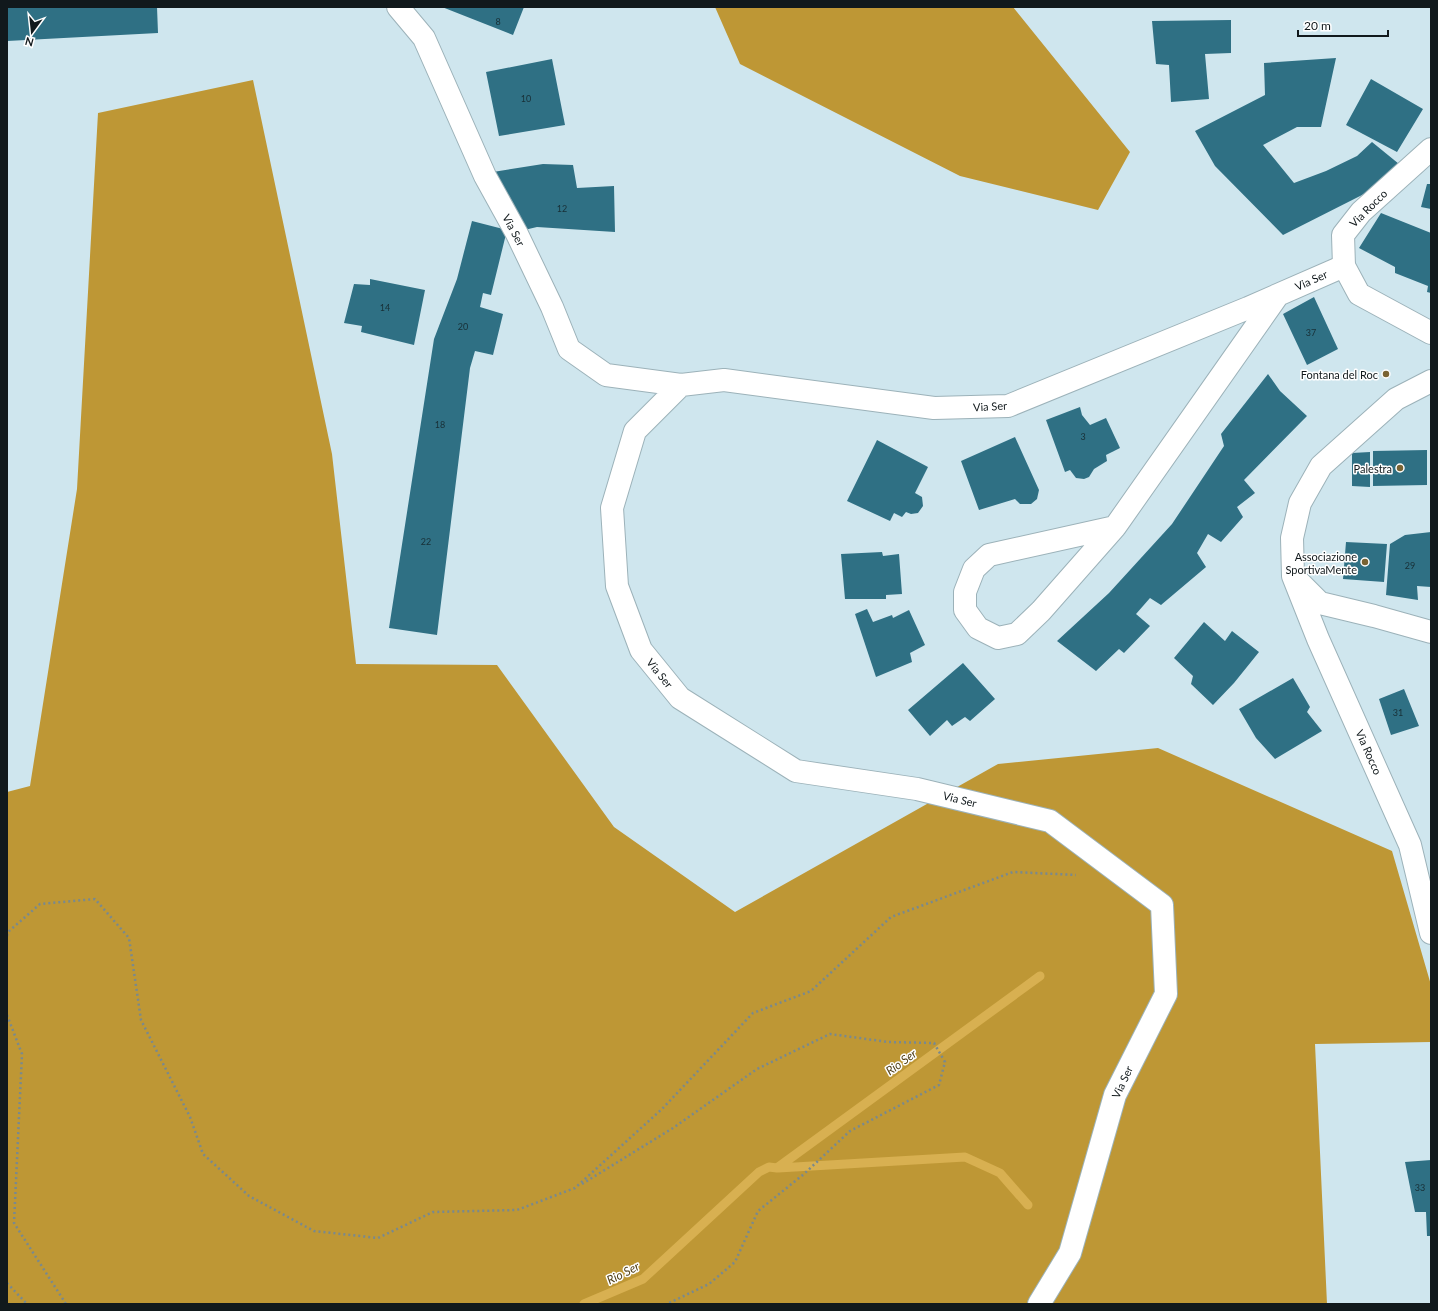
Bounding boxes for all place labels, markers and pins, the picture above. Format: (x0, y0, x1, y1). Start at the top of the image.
place label: Fontana del Roc (1301, 368, 1378, 381)
marker: Fontana del Roc (1381, 369, 1391, 379)
place label: Palestra (1354, 462, 1392, 475)
marker: Palestra (1395, 463, 1405, 473)
place label: Associazione SportivaMente (1285, 550, 1357, 576)
marker: Associazione SportivaMente (1360, 557, 1370, 567)

